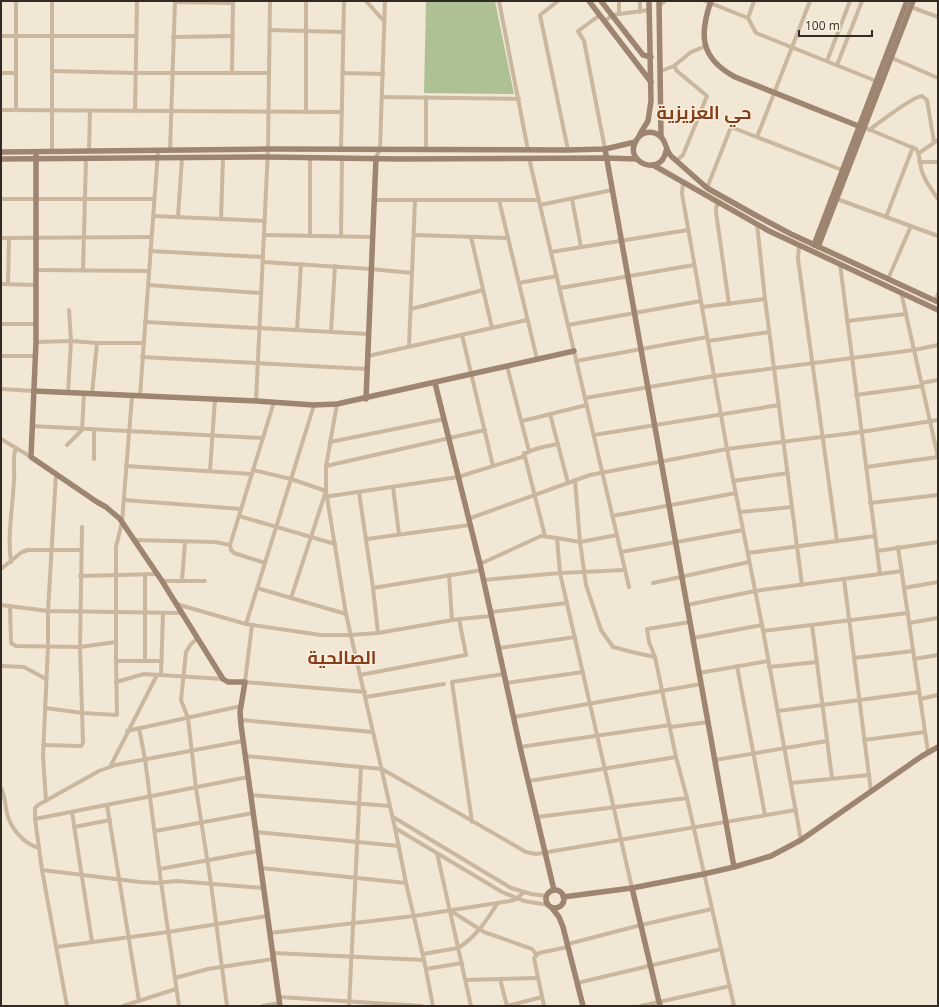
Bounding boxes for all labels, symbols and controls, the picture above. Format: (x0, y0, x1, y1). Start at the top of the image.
scale bar (799, 12, 872, 38)
text: 100 m (805, 17, 840, 34)
district label: حي العزيزية (657, 100, 751, 128)
district label: الصالحية (308, 645, 376, 669)

